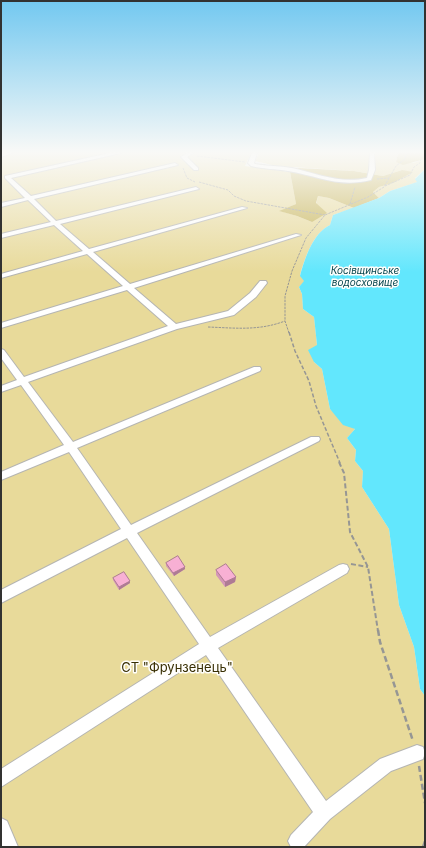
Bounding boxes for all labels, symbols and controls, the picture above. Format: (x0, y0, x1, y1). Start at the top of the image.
water label: Косівщинське водосховище (331, 265, 399, 288)
park label: СТ "Фрунзенець" (121, 660, 233, 676)

